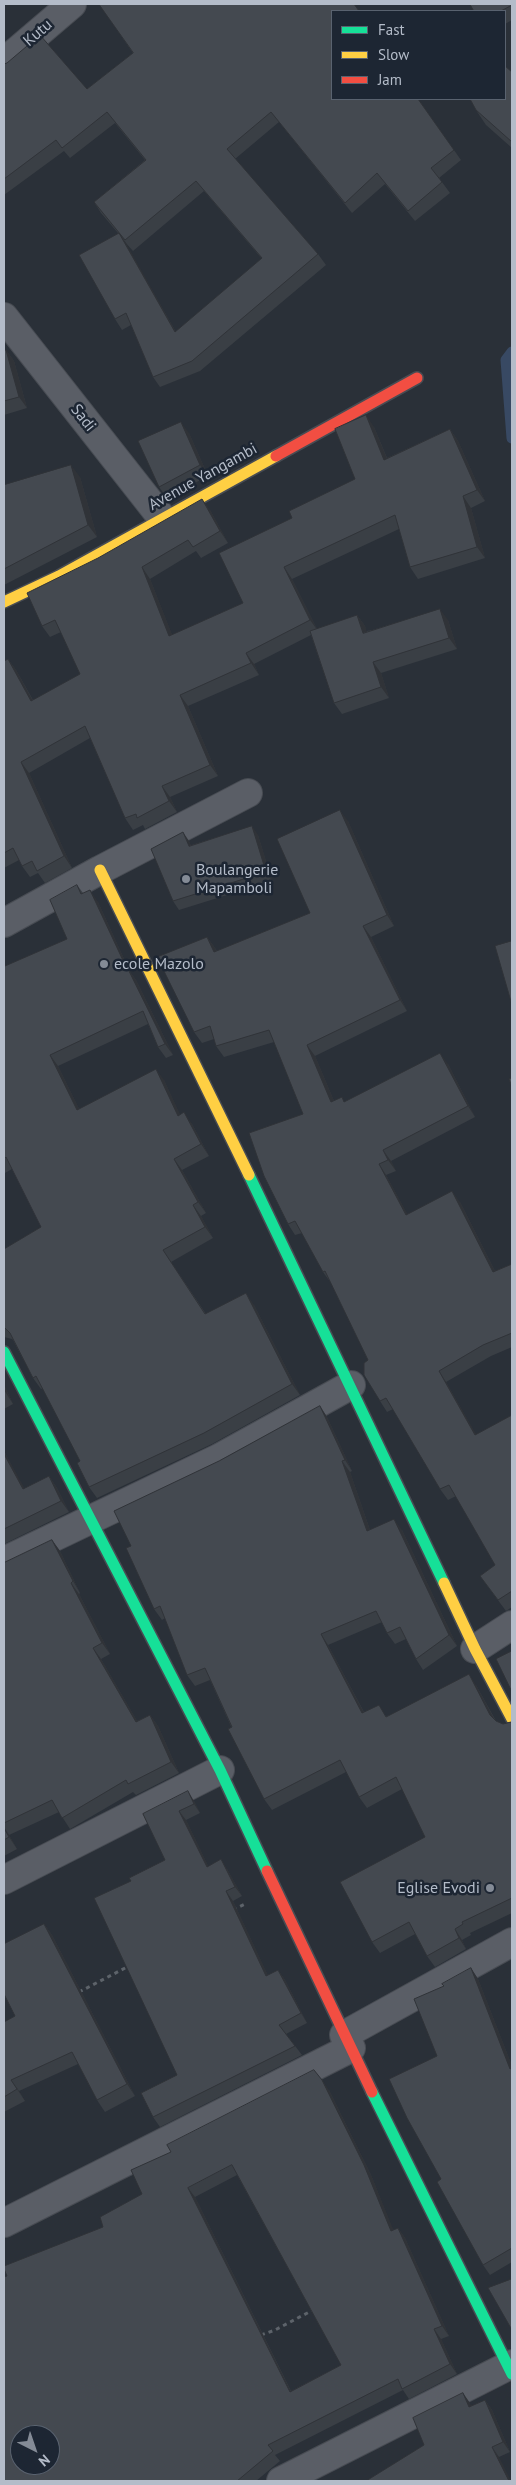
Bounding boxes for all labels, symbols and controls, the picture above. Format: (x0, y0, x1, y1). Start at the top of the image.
legend (331, 10, 506, 100)
street label: Kutu (20, 15, 56, 51)
text: Fast (378, 20, 405, 39)
text: Slow (378, 45, 409, 64)
text: Jam (378, 70, 402, 89)
street label: Sadi (66, 401, 100, 435)
street label: Avenue Yangambi (145, 439, 261, 515)
place label: Boulangerie Mapamboli (196, 860, 278, 898)
marker: Boulangerie Mapamboli (180, 873, 192, 885)
place label: ecole Mazolo (114, 954, 204, 974)
marker: ecole Mazolo (98, 958, 110, 970)
place label: Eglise Evodi (397, 1878, 480, 1898)
marker: Eglise Evodi (484, 1882, 496, 1894)
north arrow (10, 2425, 60, 2475)
text: N (35, 2451, 54, 2470)

